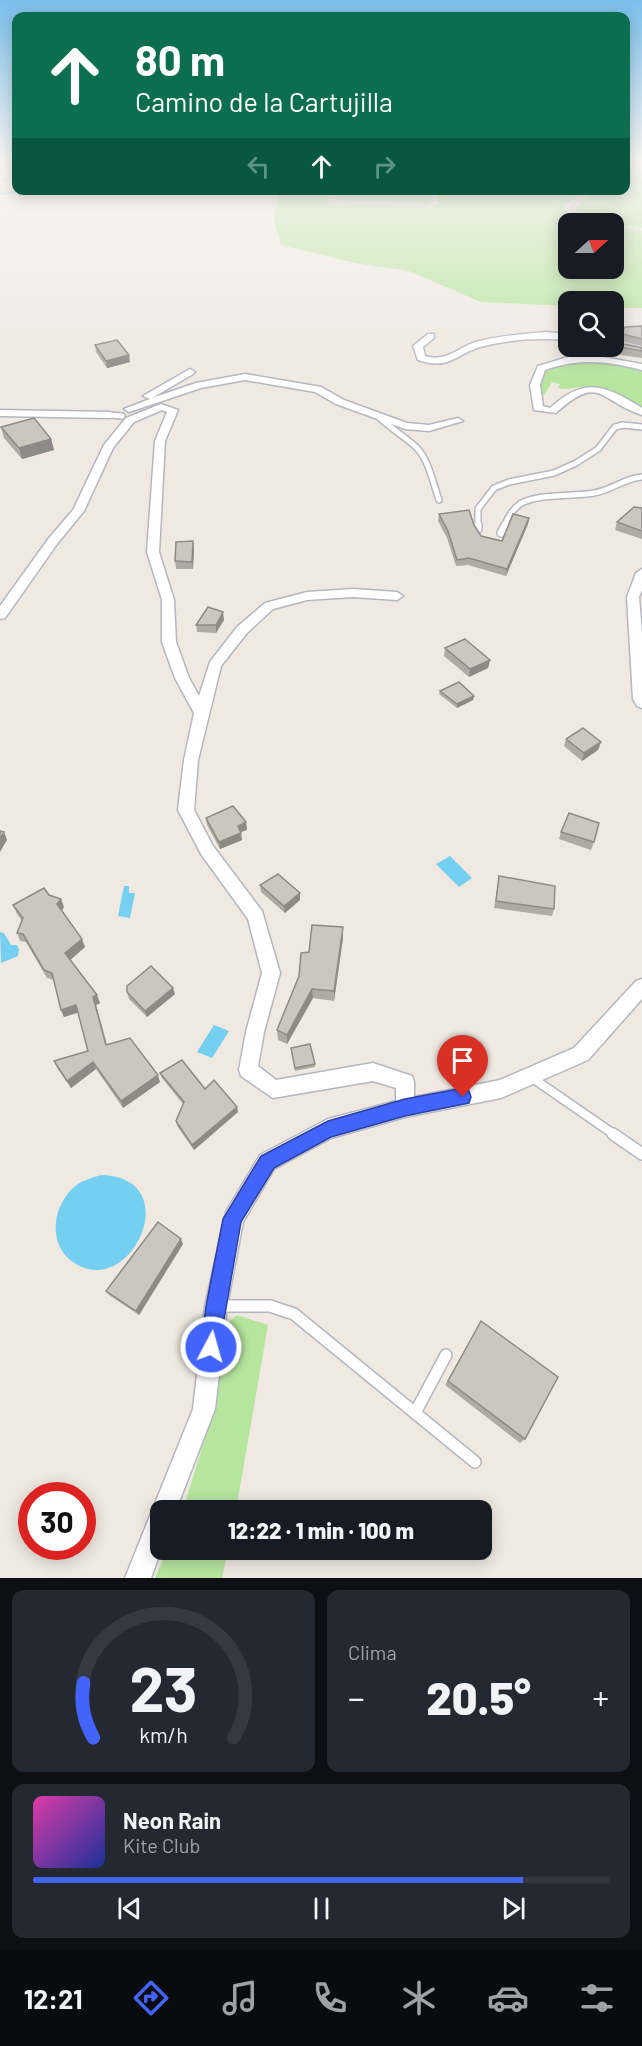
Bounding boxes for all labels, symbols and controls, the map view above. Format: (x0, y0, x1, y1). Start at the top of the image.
text: 80 m (135, 34, 225, 84)
icon: ahead (36, 36, 114, 114)
text: Camino de la Cartujilla (135, 85, 393, 117)
icon: left (242, 150, 275, 183)
icon: ahead (305, 150, 338, 183)
icon: right (368, 150, 401, 183)
north arrow (558, 213, 624, 279)
map controls (558, 213, 624, 357)
button: search (558, 291, 624, 357)
pin (437, 1035, 488, 1097)
icon: arrive (446, 1044, 479, 1077)
position arrow (179, 1315, 243, 1379)
speed limit sign: 30 (18, 1482, 96, 1560)
text: 12:22 · 1 min · 100 m (228, 1517, 414, 1543)
text: Clima (348, 1640, 397, 1664)
text: 23 (130, 1650, 197, 1724)
text: 20.5° (426, 1670, 531, 1724)
text: − (348, 1677, 365, 1717)
text: + (593, 1677, 609, 1717)
text: km/h (139, 1722, 188, 1747)
text: Neon Rain (123, 1807, 221, 1833)
text: Kite Club (123, 1833, 200, 1857)
icon: previous (113, 1892, 146, 1925)
icon: pause (305, 1892, 338, 1925)
icon: next (497, 1892, 530, 1925)
icon: directions (130, 1977, 172, 2019)
icon: music (219, 1977, 261, 2019)
icon: phone (309, 1977, 351, 2019)
icon: climate (398, 1977, 440, 2019)
icon: car (487, 1977, 529, 2019)
icon: filters (576, 1977, 618, 2019)
text: 12:21 (24, 1982, 83, 2014)

